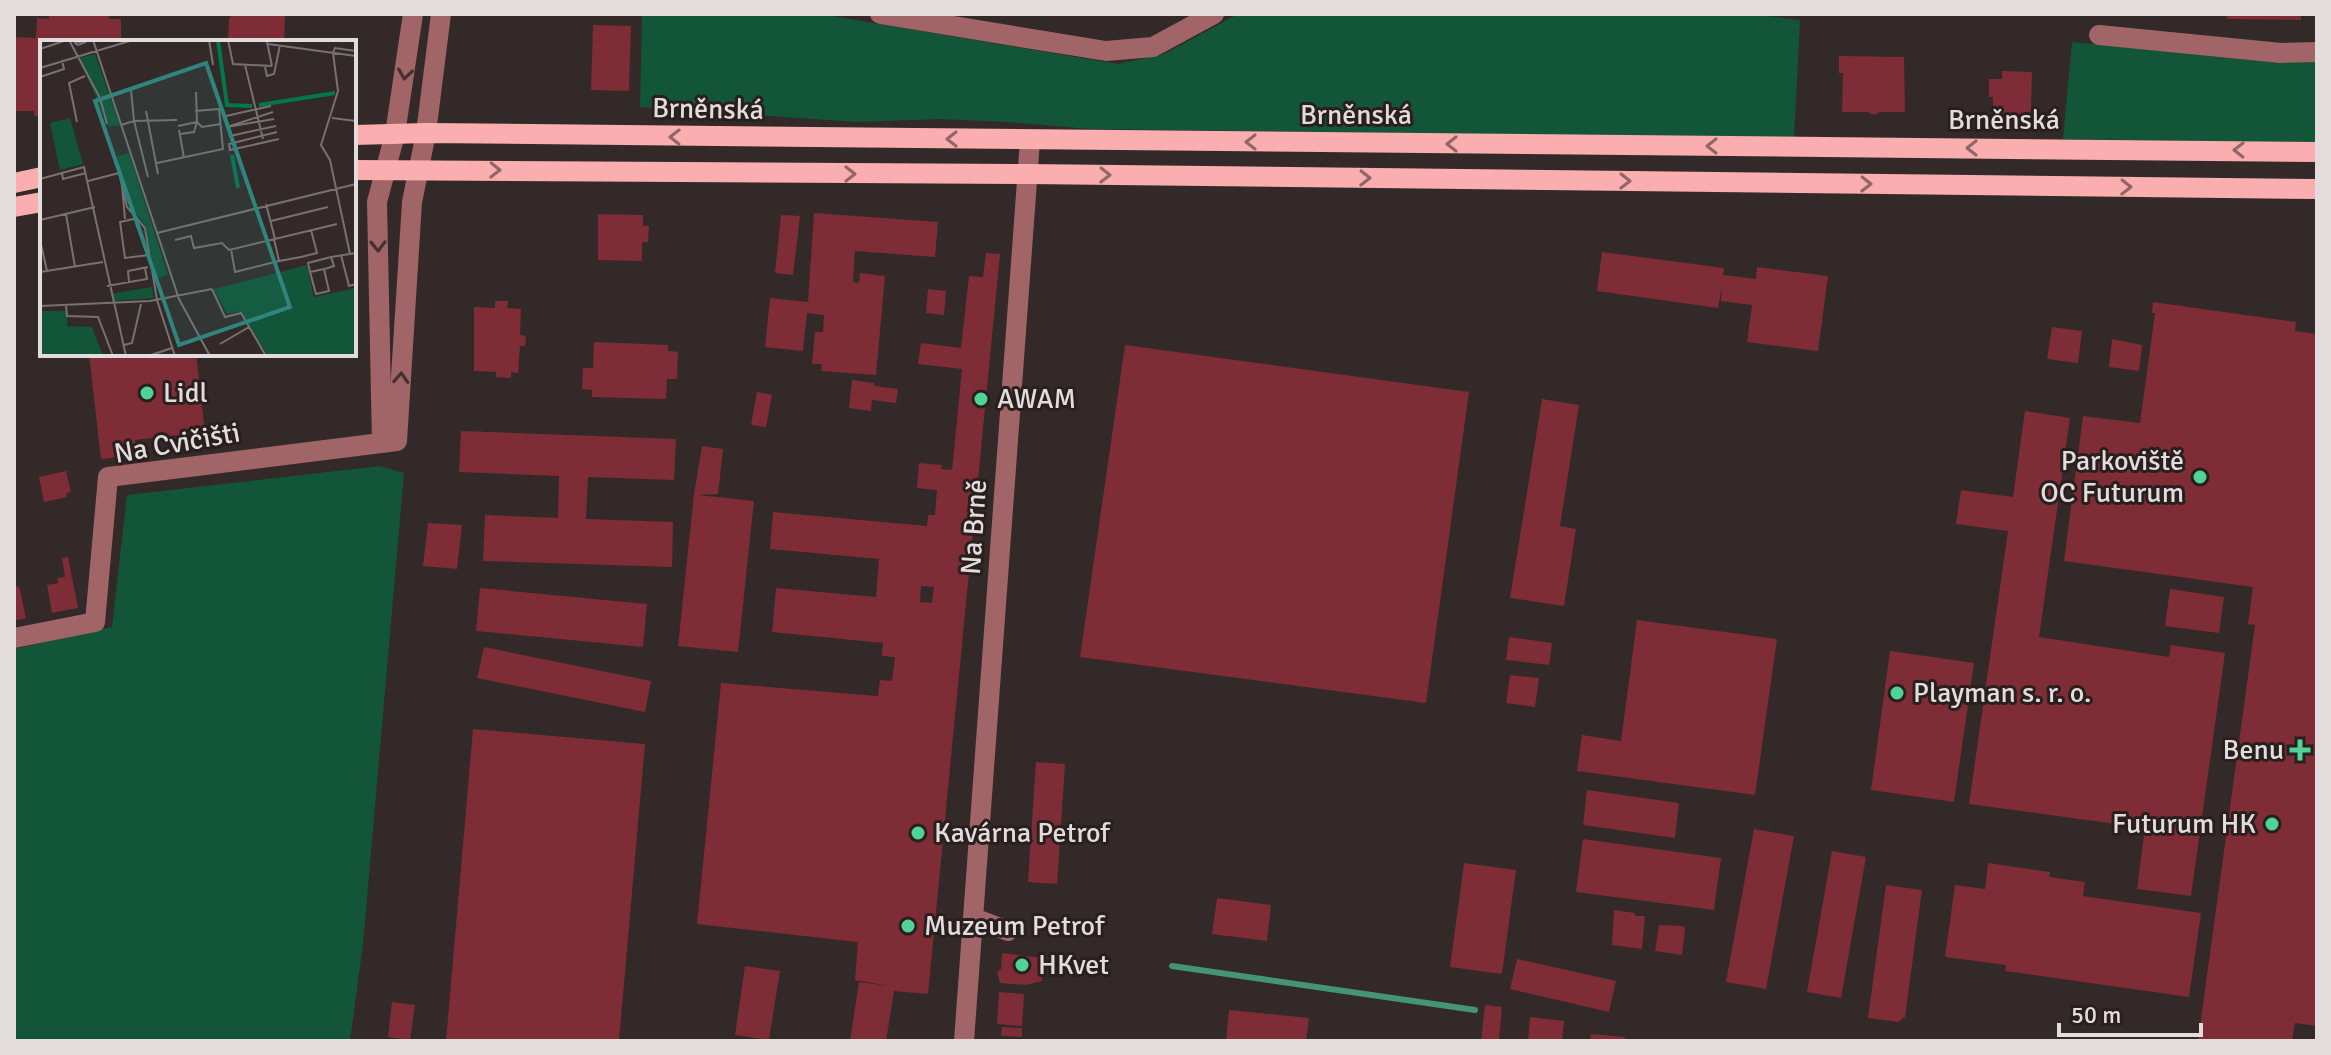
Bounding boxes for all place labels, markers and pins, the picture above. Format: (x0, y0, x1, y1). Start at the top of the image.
place label: Lidl (163, 376, 208, 410)
place label: AWAM (997, 382, 1076, 416)
marker: Lidl (138, 384, 156, 402)
marker: AWAM (972, 390, 990, 408)
place label: Parkoviště OC Futurum (2040, 444, 2184, 510)
marker: Parkoviště OC Futurum (2191, 468, 2209, 486)
place label: Playman s. r. o. (1913, 676, 2091, 710)
marker: Playman s. r. o. (1888, 684, 1906, 702)
place label: Benu (2222, 733, 2284, 767)
marker: Benu (2291, 741, 2309, 759)
place label: Futurum HK (2112, 807, 2256, 841)
marker: Futurum HK (2263, 815, 2281, 833)
place label: Kavárna Petrof (934, 816, 1111, 850)
marker: Kavárna Petrof (909, 824, 927, 842)
place label: Muzeum Petrof (924, 909, 1106, 943)
marker: Muzeum Petrof (899, 917, 917, 935)
place label: HKvet (1038, 948, 1109, 982)
marker: HKvet (1013, 956, 1031, 974)

